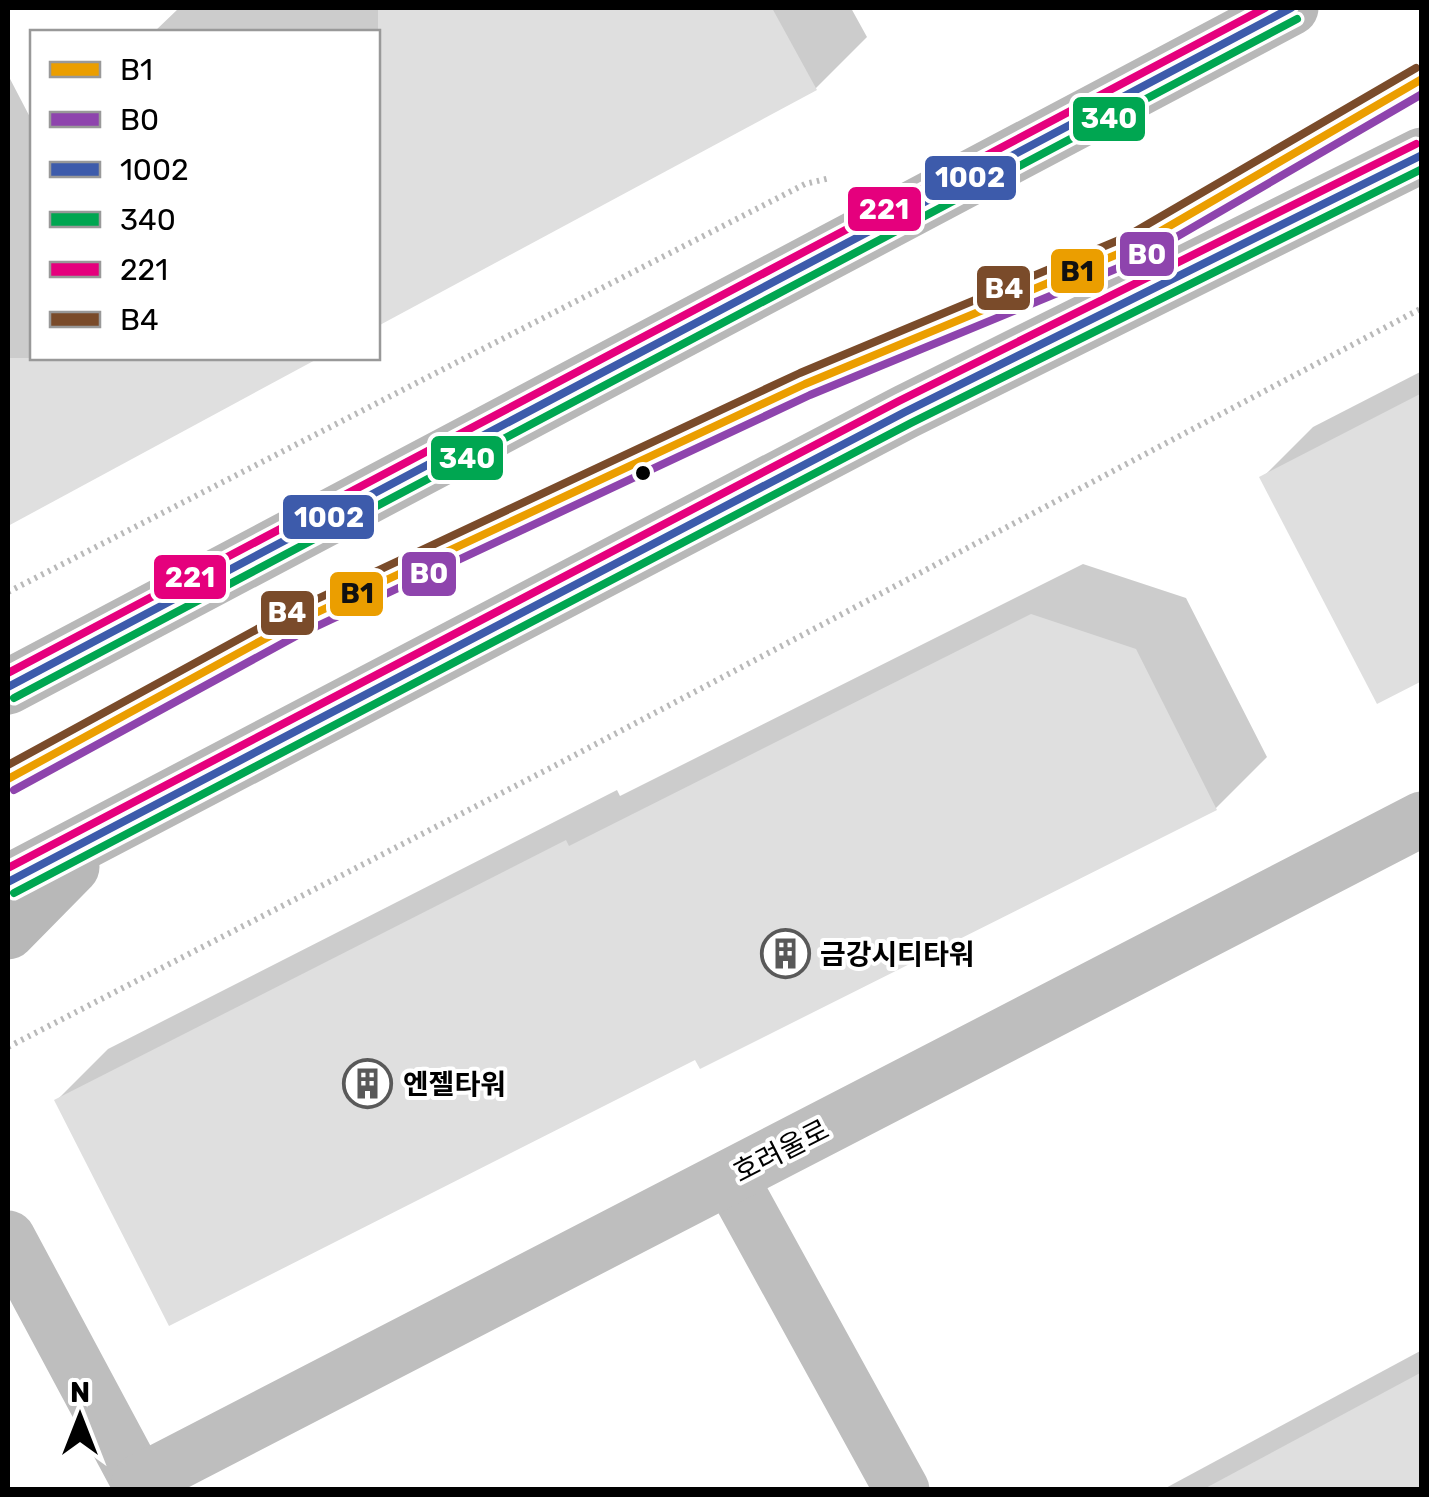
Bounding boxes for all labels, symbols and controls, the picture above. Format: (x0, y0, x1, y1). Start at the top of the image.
legend (30, 30, 380, 360)
text: B1 (120, 52, 153, 88)
line badge: 340 (1071, 95, 1147, 143)
text: B0 (120, 102, 159, 138)
text: 340 (1081, 102, 1137, 135)
text: 1002 (120, 152, 189, 188)
line badge: 1002 (923, 154, 1018, 202)
text: 1002 (935, 161, 1005, 194)
line badge: 221 (846, 185, 923, 233)
text: 221 (859, 193, 909, 226)
text: 340 (120, 202, 176, 238)
line badge: B0 (1118, 230, 1176, 278)
text: B0 (1128, 238, 1166, 271)
line badge: B1 (1049, 247, 1106, 295)
text: 221 (120, 252, 168, 288)
text: B1 (1060, 255, 1094, 288)
line badge: B4 (975, 264, 1032, 312)
text: B4 (985, 272, 1023, 305)
text: B4 (120, 302, 159, 338)
line badge: 340 (429, 434, 505, 482)
text: 340 (439, 442, 495, 475)
unlabelled marker (633, 463, 653, 483)
line badge: 1002 (281, 493, 376, 541)
text: 1002 (294, 501, 364, 534)
line badge: B0 (400, 550, 458, 598)
line badge: 221 (152, 553, 228, 601)
text: B0 (410, 557, 448, 590)
text: 221 (165, 561, 215, 594)
line badge: B1 (328, 570, 385, 618)
text: B1 (340, 577, 374, 610)
line badge: B4 (259, 589, 316, 637)
text: B4 (268, 596, 306, 629)
building icon: 금강시티타워 (759, 928, 811, 980)
place label: 금강시티타워 (820, 938, 975, 971)
building icon: 엔젤타워 (342, 1058, 394, 1110)
place label: 엔젤타워 (403, 1068, 506, 1101)
street label: 호려울로 (728, 1113, 834, 1189)
north arrow (30, 1367, 130, 1467)
text: N (70, 1376, 90, 1409)

